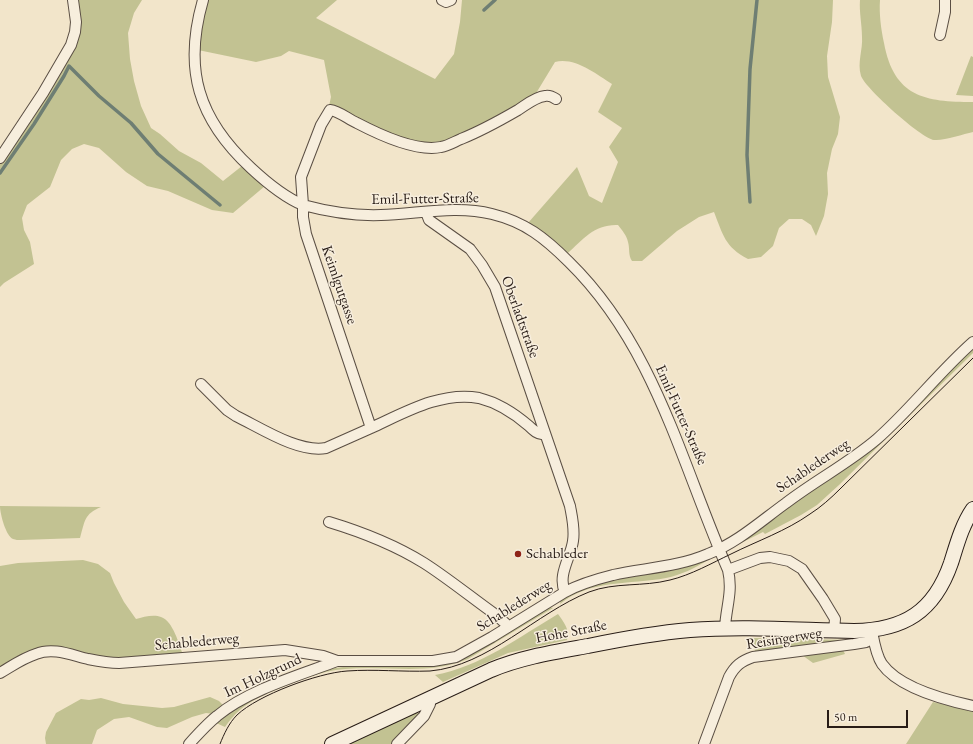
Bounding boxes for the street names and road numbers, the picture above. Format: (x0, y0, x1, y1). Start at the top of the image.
street label: Emil-Futter-Straße (371, 189, 479, 209)
street label: Keimlgutgasse (317, 243, 361, 327)
street label: Oberladtstraße (497, 274, 543, 360)
street label: Emil-Futter-Straße (651, 362, 711, 468)
street label: Schablederweg (773, 435, 853, 497)
street label: Schablederweg (473, 576, 555, 636)
street label: Hohe Straße (534, 616, 608, 648)
street label: Reisingerweg (745, 624, 823, 654)
street label: Schablederweg (154, 629, 240, 655)
street label: Im Holzgrund (221, 650, 305, 702)

